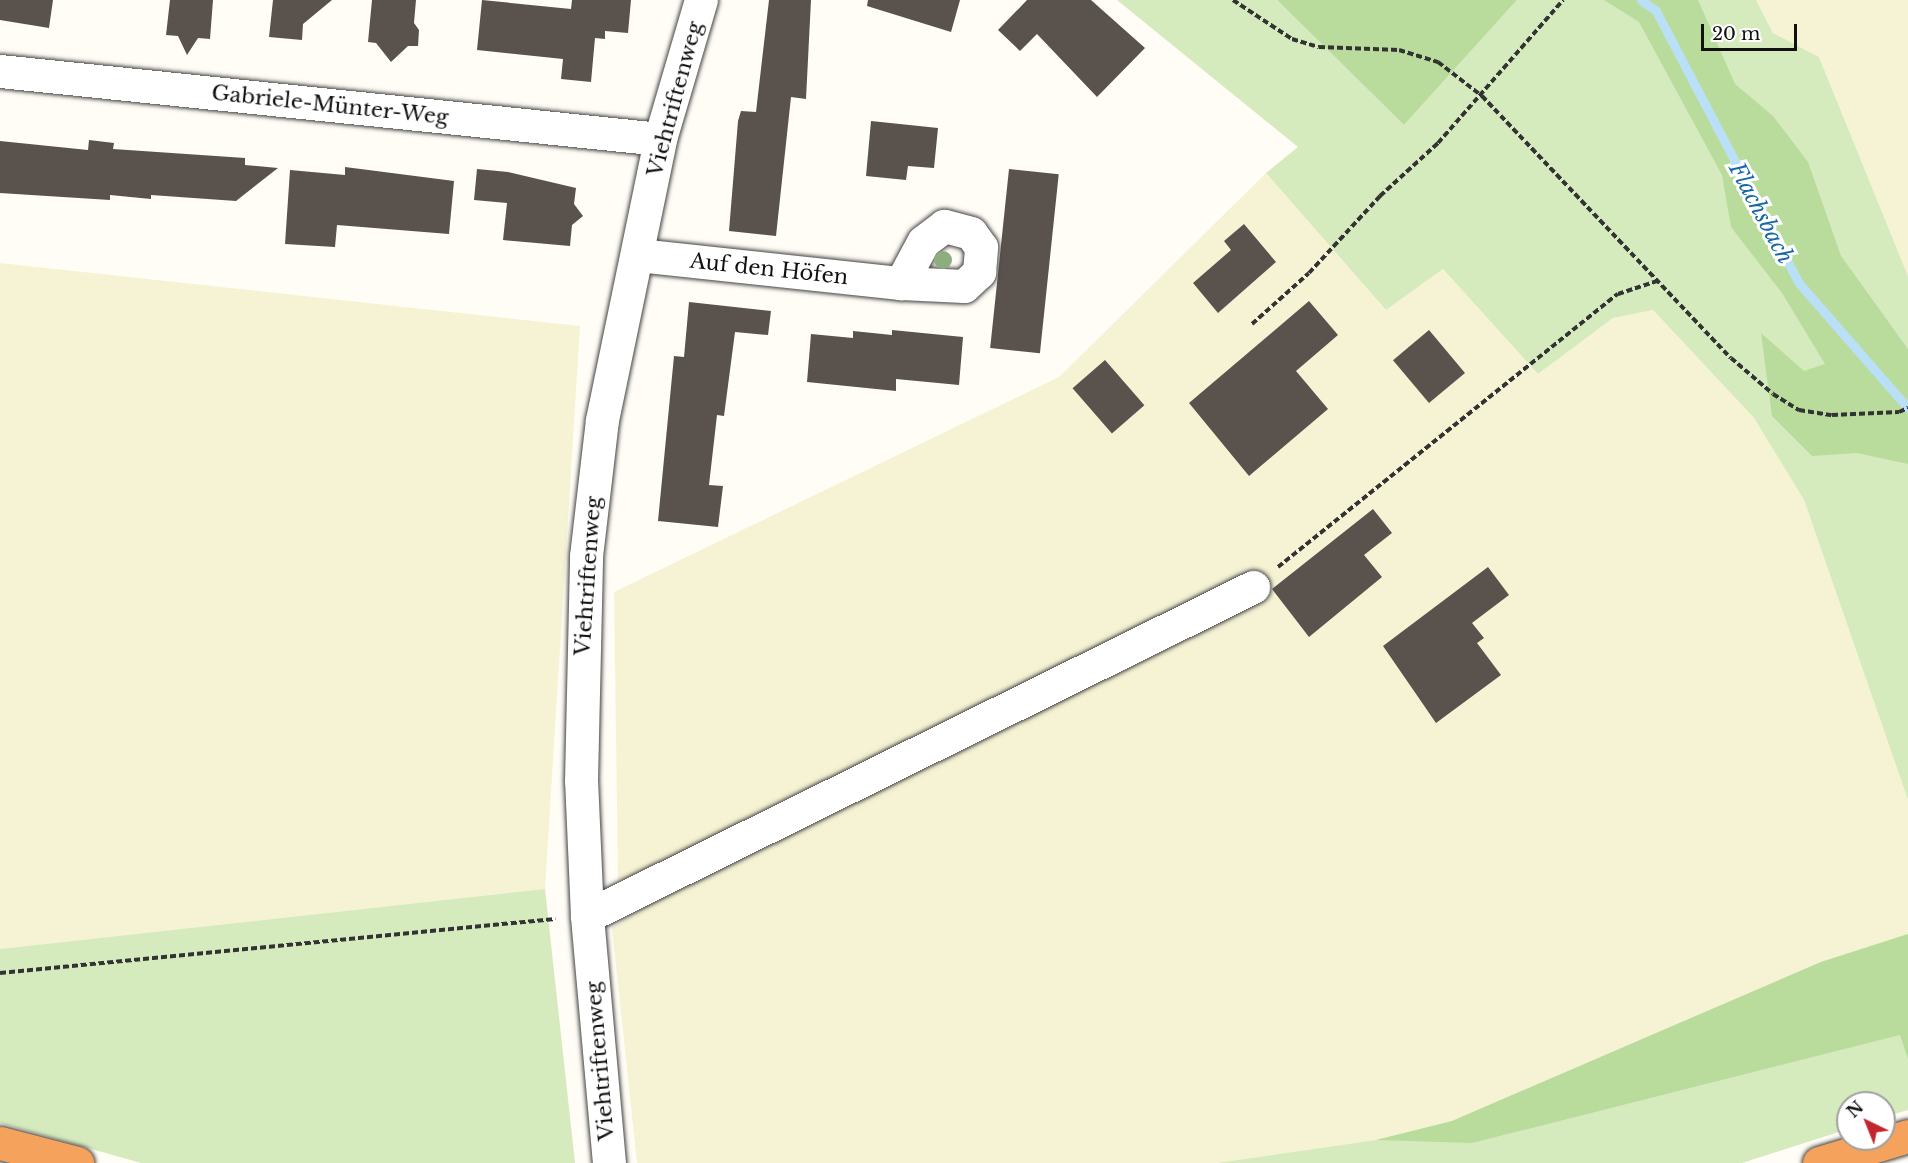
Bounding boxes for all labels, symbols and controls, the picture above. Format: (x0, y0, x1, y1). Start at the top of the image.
scale bar (1704, 12, 1800, 50)
street label: Viehtriftenweg (642, 19, 708, 179)
text: 20 m (1712, 23, 1760, 45)
street label: Gabriele-Münter-Weg (210, 80, 450, 130)
water label: Flachsbach (1723, 158, 1799, 268)
street label: Auf den Höfen (689, 248, 849, 290)
street label: Viehtriftenweg (570, 495, 606, 657)
street label: Viehtriftenweg (580, 980, 620, 1142)
north arrow (1836, 1091, 1896, 1151)
text: N (1843, 1097, 1867, 1122)

